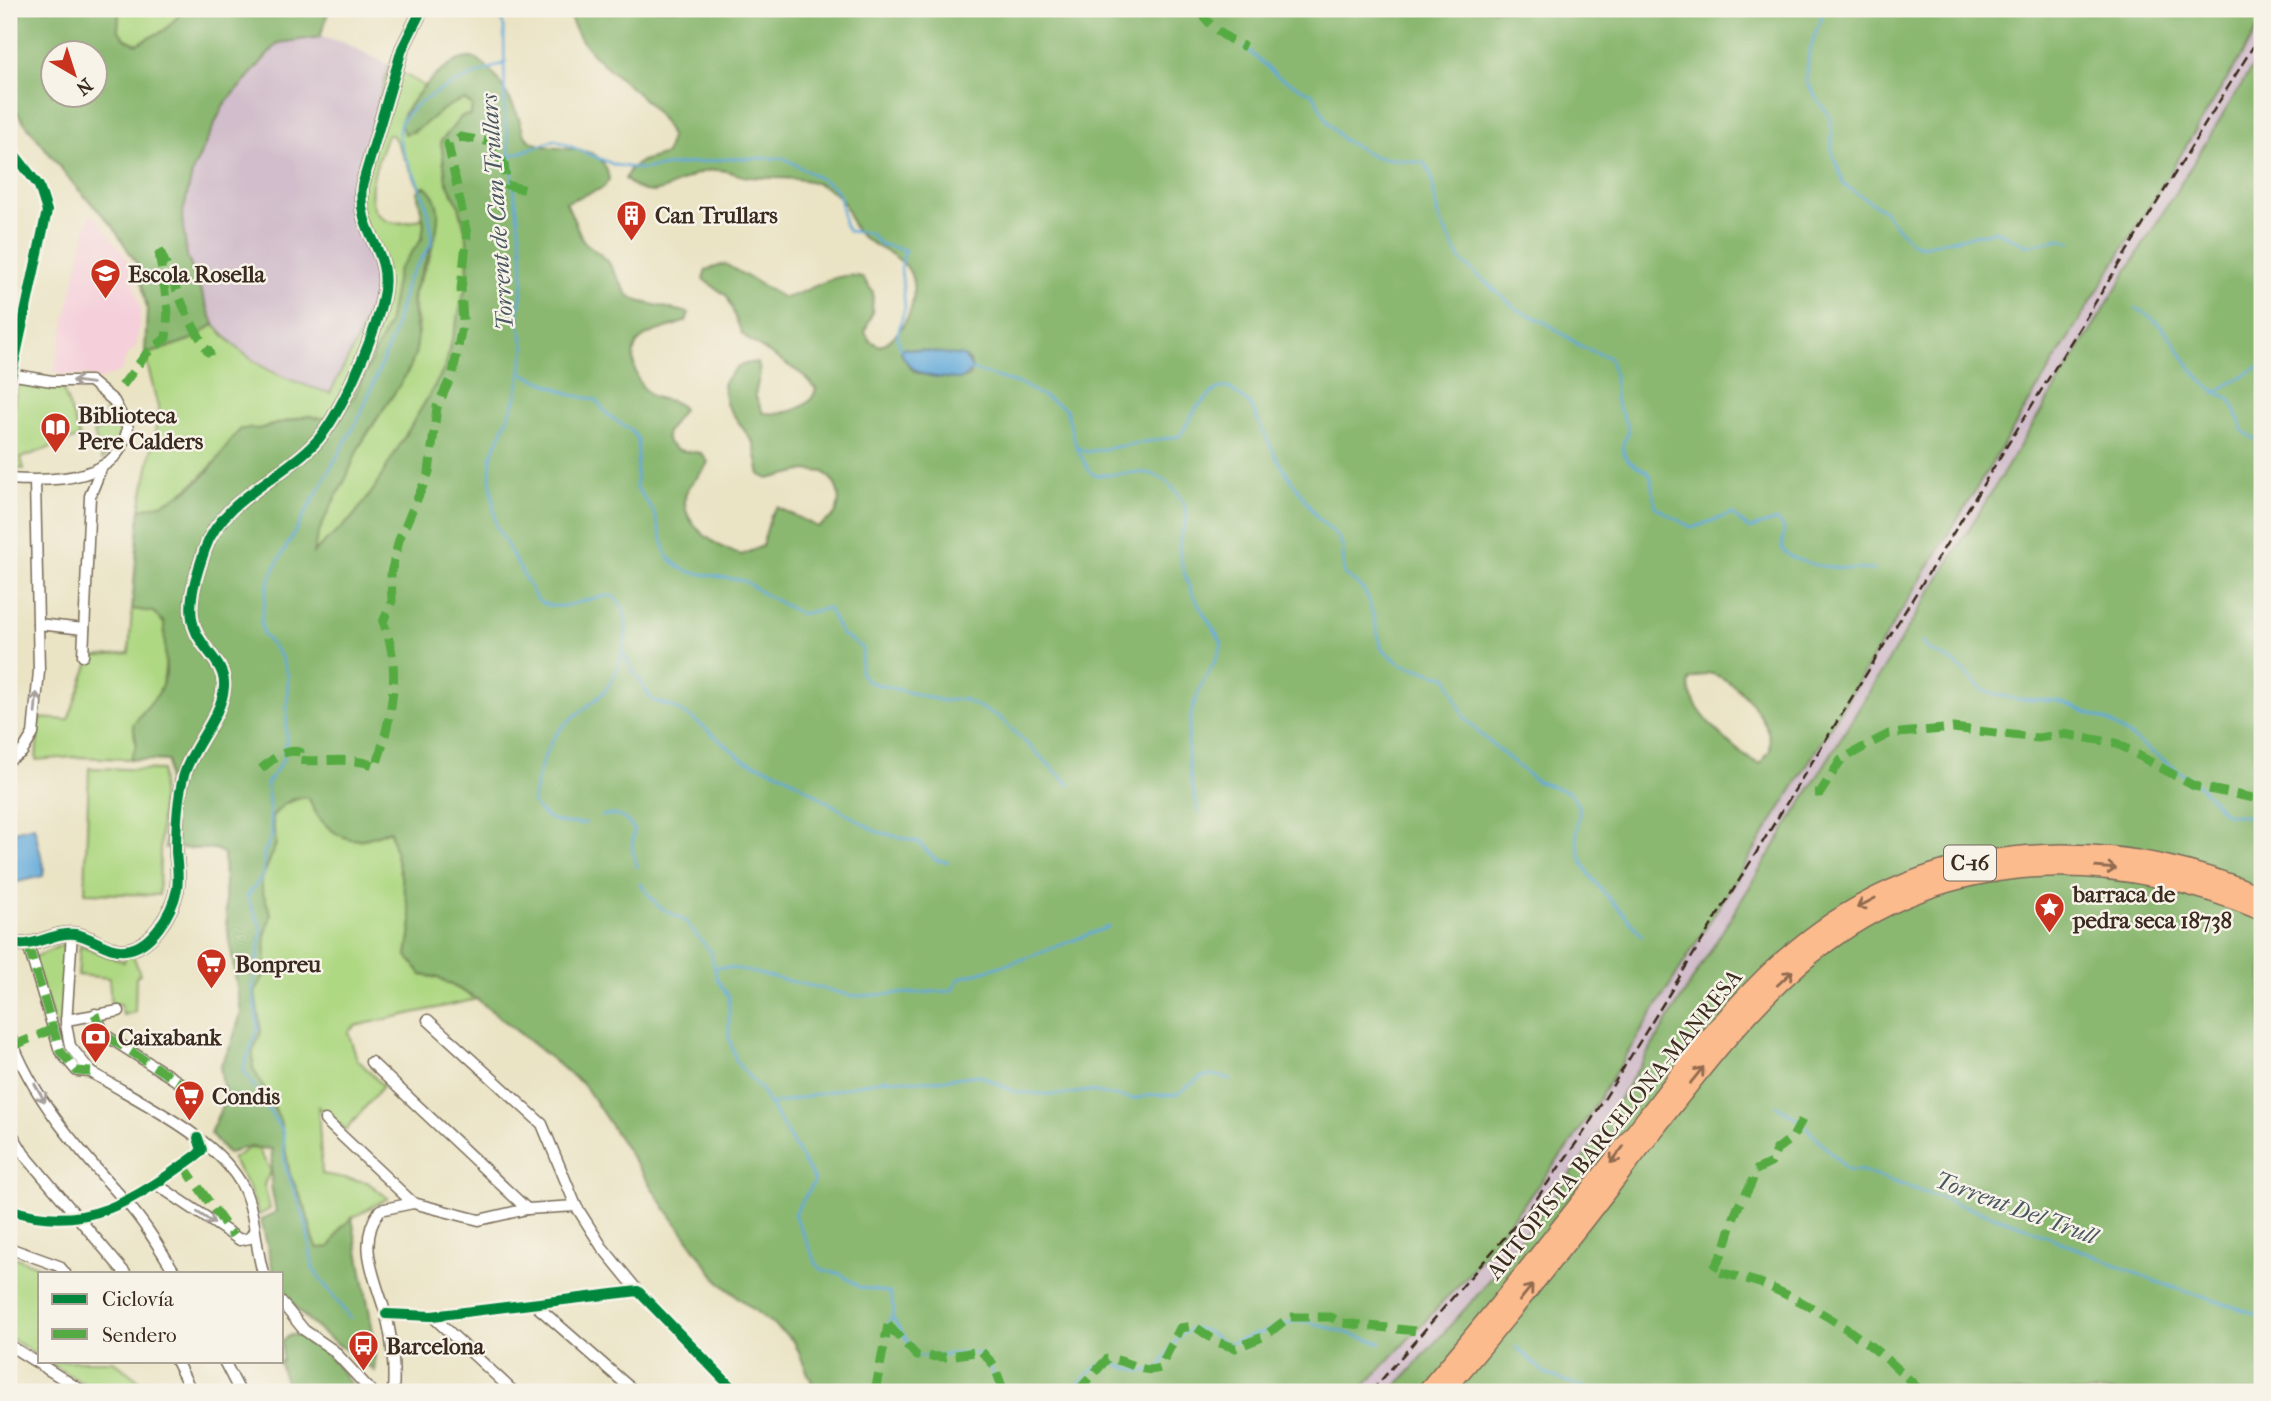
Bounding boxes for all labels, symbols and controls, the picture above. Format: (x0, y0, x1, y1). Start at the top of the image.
north arrow (38, 38, 108, 108)
text: N (71, 73, 97, 100)
water label: Torrent de Can Trullars (475, 92, 519, 331)
building icon: Can Trullars (615, 198, 649, 242)
place label: Can Trullars (655, 202, 778, 229)
school or university icon: Escola Rosella (88, 257, 122, 301)
place label: Escola Rosella (128, 261, 267, 288)
one-way arrow (72, 376, 94, 389)
place label: Biblioteca Pere Calders (78, 402, 204, 455)
library icon: Biblioteca Pere Calders (38, 411, 72, 455)
one-way arrow (30, 692, 43, 714)
road number: C-16 (1944, 846, 1996, 880)
one-way arrow (2094, 862, 2116, 875)
place label: barraca de pedra seca 18738 (2072, 881, 2232, 934)
place icon: barraca de pedra seca 18738 (2033, 890, 2067, 934)
one-way arrow (1856, 896, 1876, 910)
supermarket icon: Bonpreu (195, 947, 229, 991)
place label: Bonpreu (235, 951, 322, 978)
street label: AUTOPISTA BARCELONA-MANRESA (1480, 963, 1749, 1285)
one-way arrow (1776, 970, 1793, 987)
bank icon: Caixabank (78, 1020, 112, 1064)
place label: Caixabank (118, 1024, 223, 1051)
one-way arrow (1689, 1067, 1705, 1085)
supermarket icon: Condis (172, 1079, 206, 1123)
one-way arrow (34, 1083, 48, 1103)
place label: Condis (212, 1083, 281, 1110)
one-way arrow (1610, 1145, 1625, 1163)
water label: Torrent Del Trull (1931, 1166, 2104, 1251)
one-way arrow (196, 1210, 215, 1225)
legend (38, 1272, 284, 1362)
one-way arrow (1519, 1284, 1534, 1302)
text: Ciclovía (102, 1287, 174, 1311)
text: Sendero (102, 1323, 177, 1347)
bus stop icon: Barcelona (346, 1329, 380, 1373)
place label: Barcelona (386, 1333, 486, 1360)

